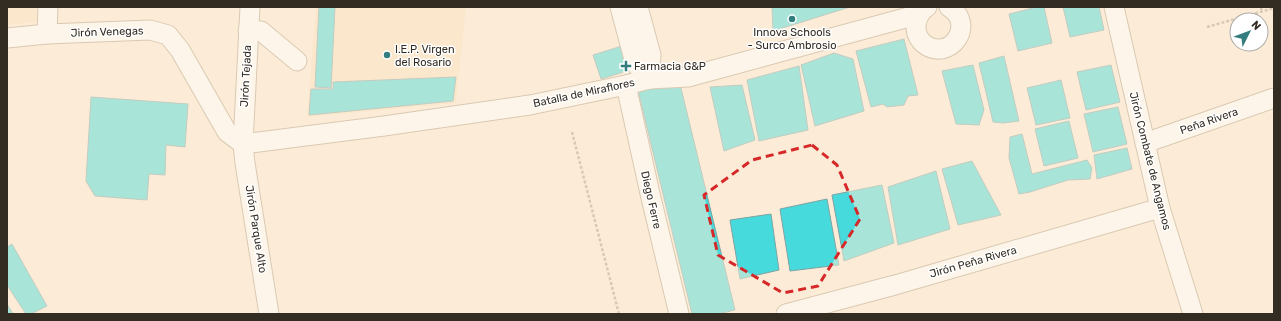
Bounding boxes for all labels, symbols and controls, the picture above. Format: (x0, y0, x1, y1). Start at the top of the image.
north arrow (1229, 12, 1269, 52)
marker: Innova Schools - Surco Ambrosio (787, 14, 797, 24)
text: N (1249, 18, 1264, 33)
street label: Jirón Venegas (70, 24, 144, 40)
place label: Innova Schools - Surco Ambrosio (747, 26, 837, 52)
place label: I.E.P. Virgen del Rosario (395, 43, 455, 69)
street label: Jirón Tejada (238, 45, 254, 107)
marker: I.E.P. Virgen del Rosario (382, 50, 392, 60)
place label: Farmacia G&P (634, 60, 706, 73)
marker: Farmacia G&P (621, 61, 631, 71)
street label: Batalla de Miraflores (532, 76, 636, 110)
street label: Jirón Combate de Angamos (1127, 91, 1174, 232)
street label: Peña Rivera (1178, 105, 1240, 137)
street label: Diego Ferre (638, 170, 664, 230)
street label: Jirón Parque Alto (243, 184, 269, 274)
street label: Jirón Peña Rivera (928, 243, 1018, 281)

